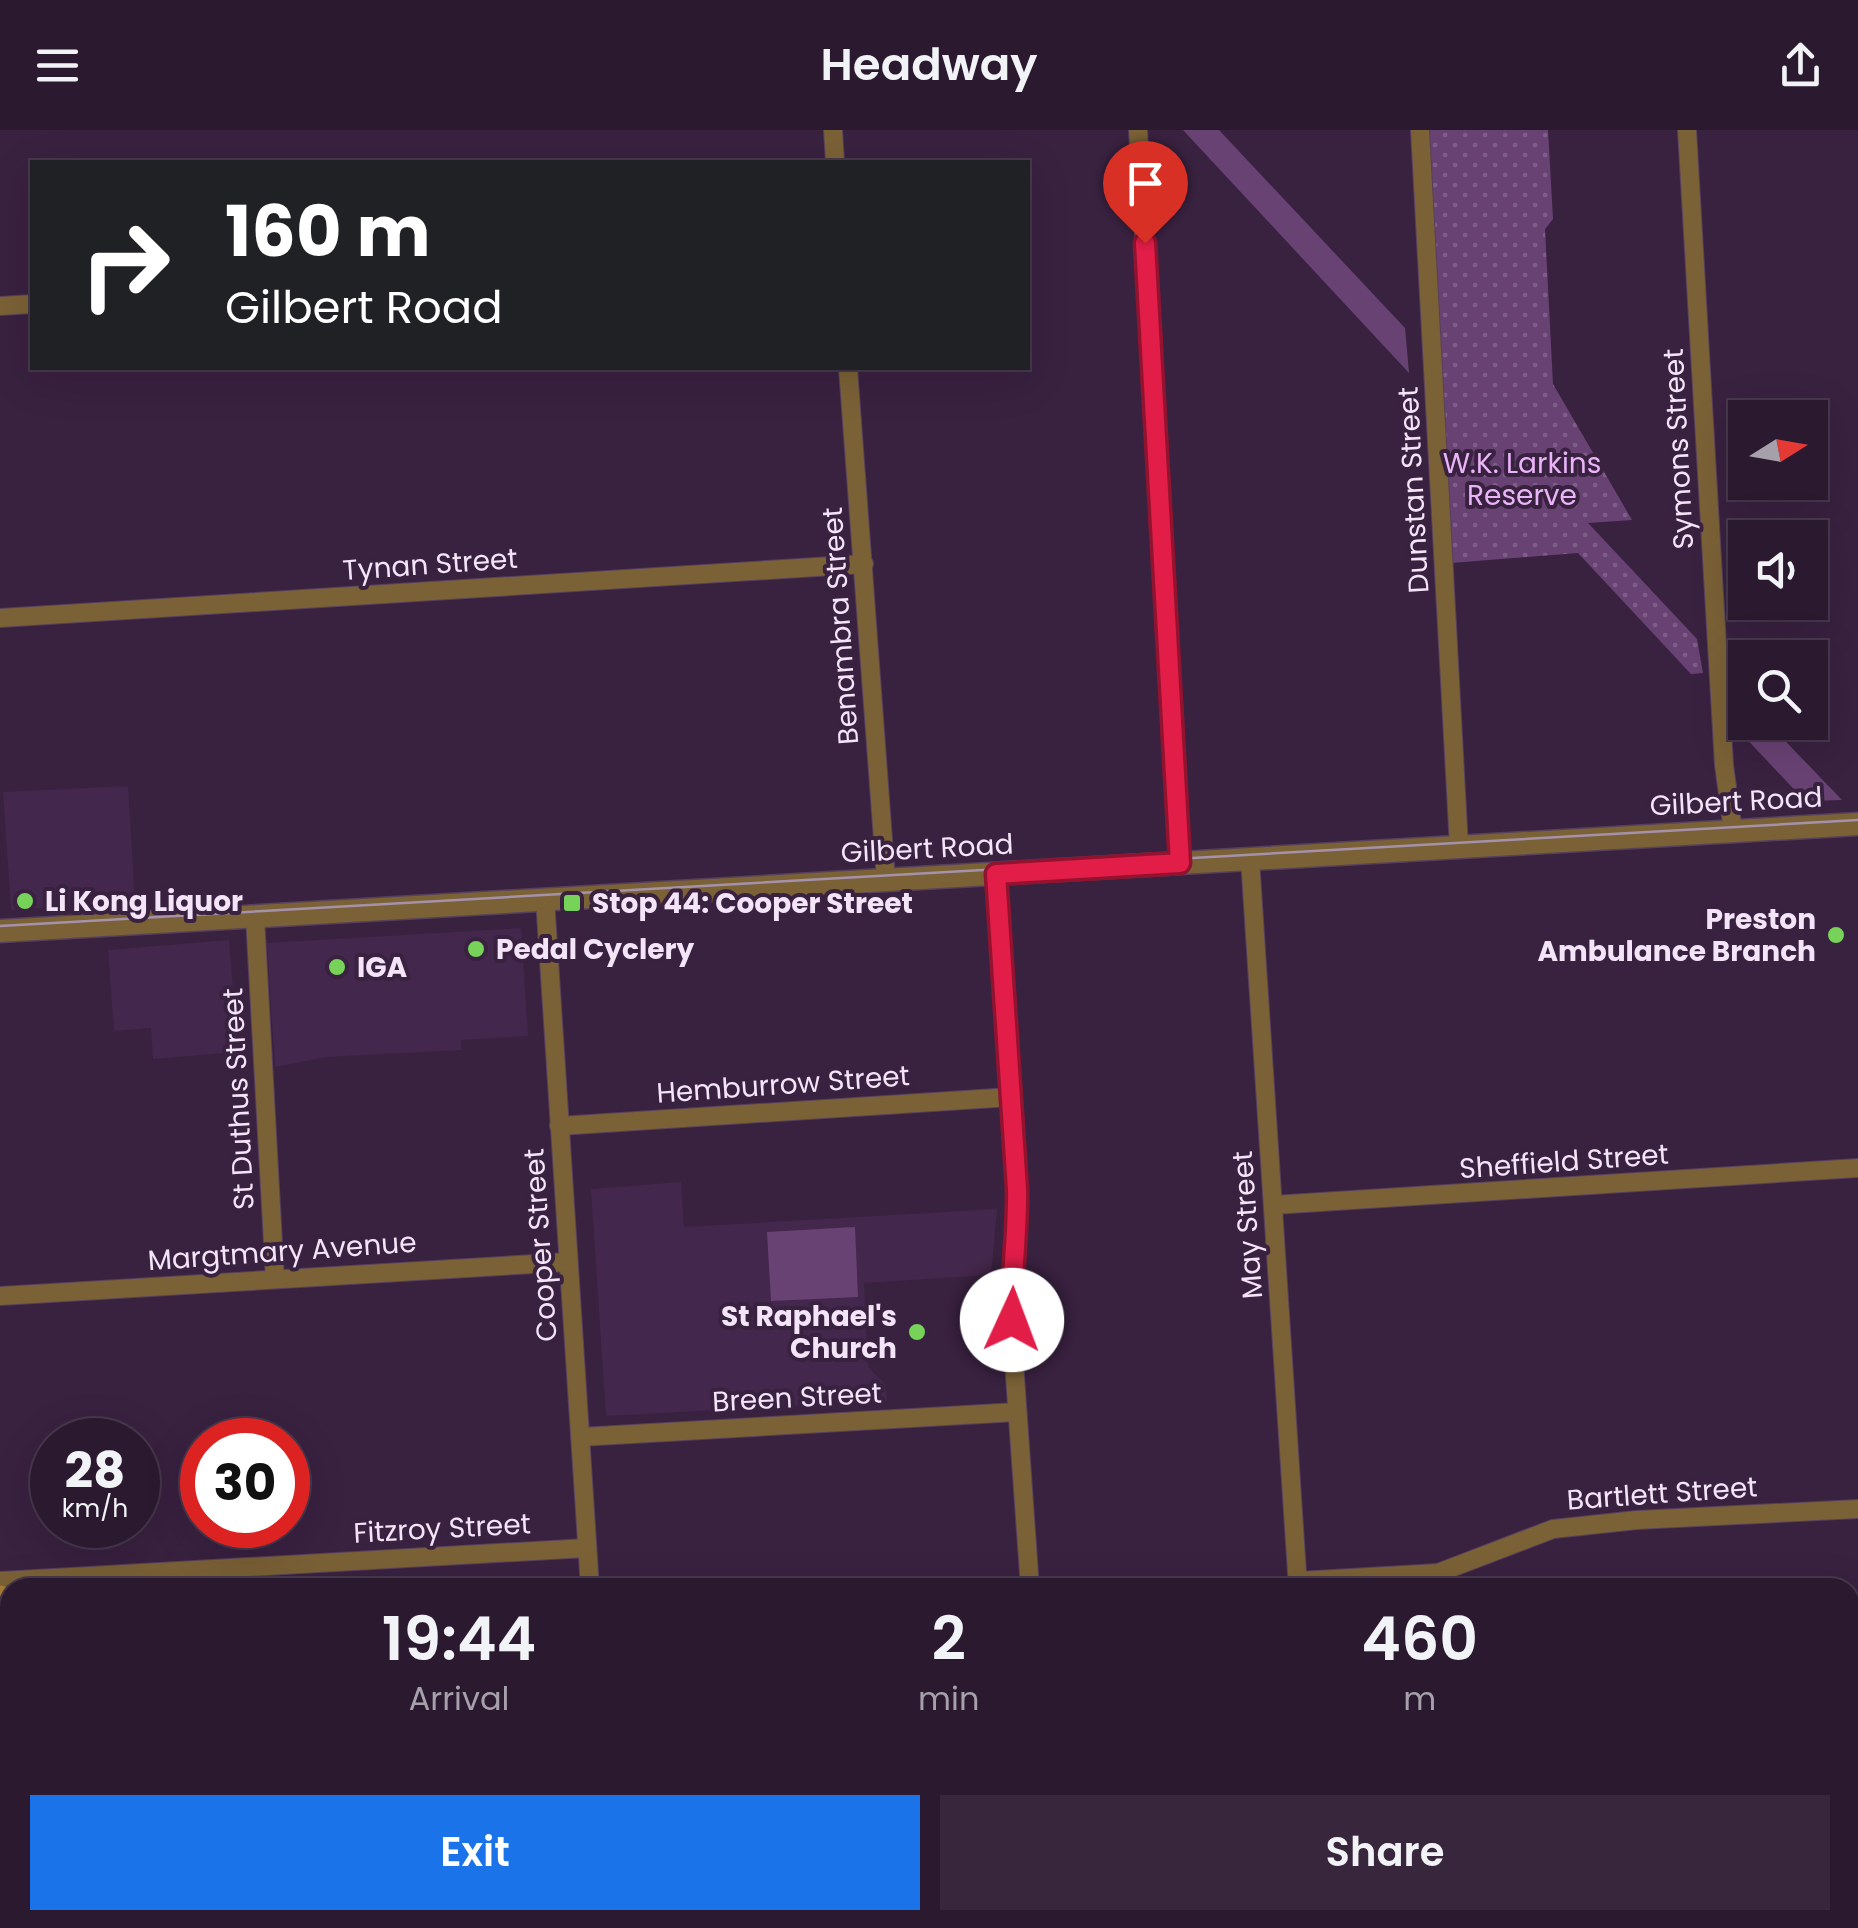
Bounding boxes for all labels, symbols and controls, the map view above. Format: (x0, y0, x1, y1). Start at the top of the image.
text: Headway (821, 33, 1037, 96)
icon: menu (30, 38, 85, 93)
icon: share (1773, 38, 1828, 93)
pin (1103, 141, 1188, 244)
icon: arrive (1118, 156, 1173, 211)
text: 160 m (225, 182, 431, 281)
icon: right (60, 200, 190, 330)
text: Gilbert Road (225, 276, 503, 339)
street label: Symons Street (1654, 348, 1703, 550)
street label: Dunstan Street (1389, 386, 1438, 594)
north arrow (1728, 400, 1828, 500)
map controls (1728, 400, 1828, 740)
park label: W.K. Larkins Reserve (1443, 444, 1601, 515)
street label: Benambra Street (813, 506, 868, 746)
button: sound (1728, 520, 1828, 620)
street label: Tynan Street (341, 539, 519, 590)
button: search (1728, 640, 1828, 740)
street label: Gilbert Road (1649, 778, 1823, 825)
street label: Gilbert Road (840, 825, 1014, 872)
place label: Li Kong Liquor (45, 882, 243, 921)
place label: Stop 44: Cooper Street (592, 884, 913, 923)
marker: Li Kong Liquor (14, 890, 36, 912)
marker: Stop 44: Cooper Street (561, 892, 583, 914)
place label: Preston Ambulance Branch (1537, 900, 1816, 971)
marker: Preston Ambulance Branch (1825, 924, 1847, 946)
place label: Pedal Cyclery (496, 930, 694, 969)
marker: Pedal Cyclery (465, 938, 487, 960)
place label: IGA (357, 948, 408, 987)
marker: IGA (326, 956, 348, 978)
street label: St Duthus Street (213, 987, 264, 1211)
street label: Hemburrow Street (655, 1056, 911, 1113)
street label: Sheffield Street (1458, 1135, 1670, 1188)
street label: Cooper Street (514, 1147, 567, 1343)
street label: May Street (1223, 1150, 1272, 1300)
street label: Margtmary Avenue (146, 1223, 418, 1280)
position arrow (960, 1268, 1064, 1372)
place label: St Raphael's Church (721, 1297, 897, 1368)
marker: St Raphael's Church (906, 1321, 928, 1343)
street label: Breen Street (711, 1374, 883, 1421)
speed limit sign: 30 (180, 1418, 310, 1548)
text: 28 (65, 1435, 125, 1506)
street label: Bartlett Street (1565, 1467, 1759, 1520)
text: km/h (62, 1491, 128, 1526)
street label: Fitzroy Street (352, 1504, 532, 1553)
text: 19:44 (382, 1597, 536, 1681)
text: 2 (932, 1597, 966, 1681)
text: 460 (1361, 1597, 1478, 1681)
text: Arrival (409, 1676, 509, 1721)
text: min (918, 1676, 979, 1721)
text: m (1403, 1676, 1436, 1721)
button: Exit (30, 1795, 920, 1910)
button: Share (940, 1795, 1830, 1910)

